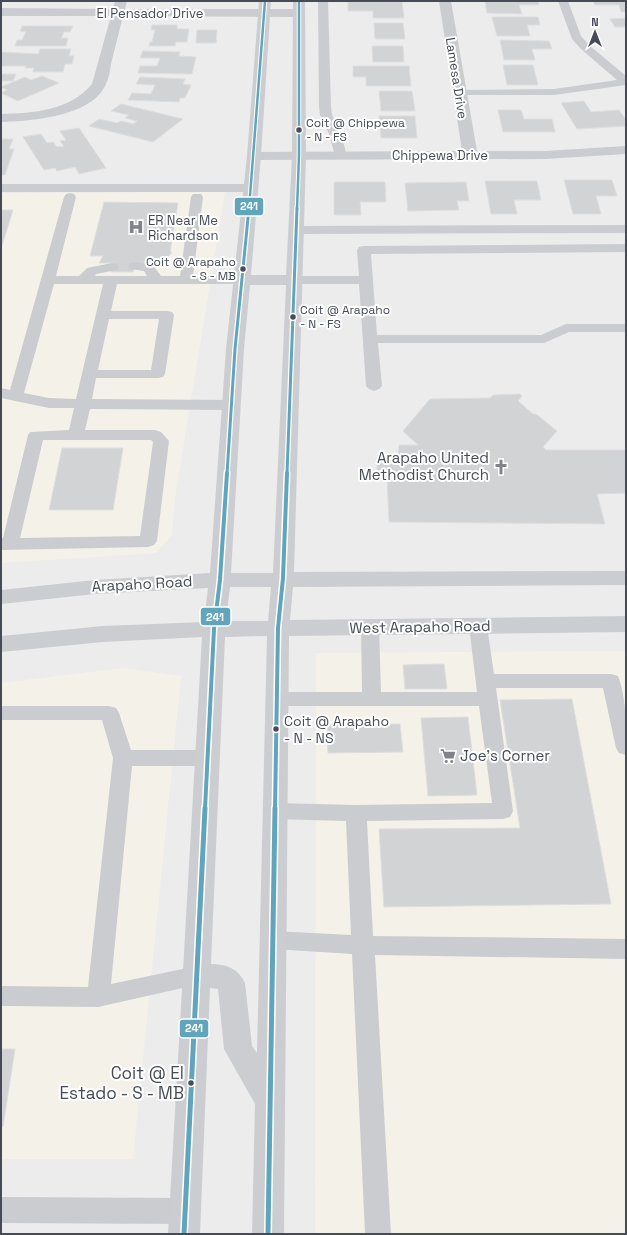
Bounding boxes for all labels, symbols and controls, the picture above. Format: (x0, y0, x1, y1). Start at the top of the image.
street label: El Pensador Drive (96, 5, 204, 22)
north arrow (575, 12, 615, 52)
text: N (591, 15, 599, 29)
street label: Lamesa Drive (442, 36, 471, 120)
place label: Coit @ Chippewa - N - FS (306, 115, 405, 145)
marker: Coit @ Chippewa - N - FS (294, 125, 304, 135)
street label: Chippewa Drive (392, 147, 488, 164)
line badge: 241 (234, 197, 264, 216)
text: 241 (240, 199, 258, 213)
place label: ER Near Me Richardson (148, 212, 219, 244)
hospital icon: ER Near Me Richardson (127, 218, 145, 236)
place label: Coit @ Arapaho - S - MB (146, 254, 236, 284)
marker: Coit @ Arapaho - S - MB (238, 264, 248, 274)
place label: Coit @ Arapaho - N - FS (300, 302, 390, 332)
marker: Coit @ Arapaho - N - FS (288, 312, 298, 322)
place label: Arapaho United Methodist Church (359, 448, 489, 484)
church icon: Arapaho United Methodist Church (492, 458, 510, 476)
street label: Arapaho Road (91, 571, 193, 596)
line badge: 241 (200, 607, 231, 626)
text: 241 (206, 610, 224, 624)
street label: West Arapaho Road (349, 616, 491, 637)
place label: Coit @ Arapaho - N - NS (284, 712, 389, 747)
marker: Coit @ Arapaho - N - NS (271, 724, 281, 734)
place label: Joe's Corner (460, 746, 550, 765)
supermarket icon: Joe's Corner (439, 747, 457, 765)
line badge: 241 (179, 1019, 209, 1038)
text: 241 (185, 1021, 203, 1035)
place label: Coit @ El Estado - S - MB (60, 1062, 184, 1104)
marker: Coit @ El Estado - S - MB (186, 1078, 196, 1088)

